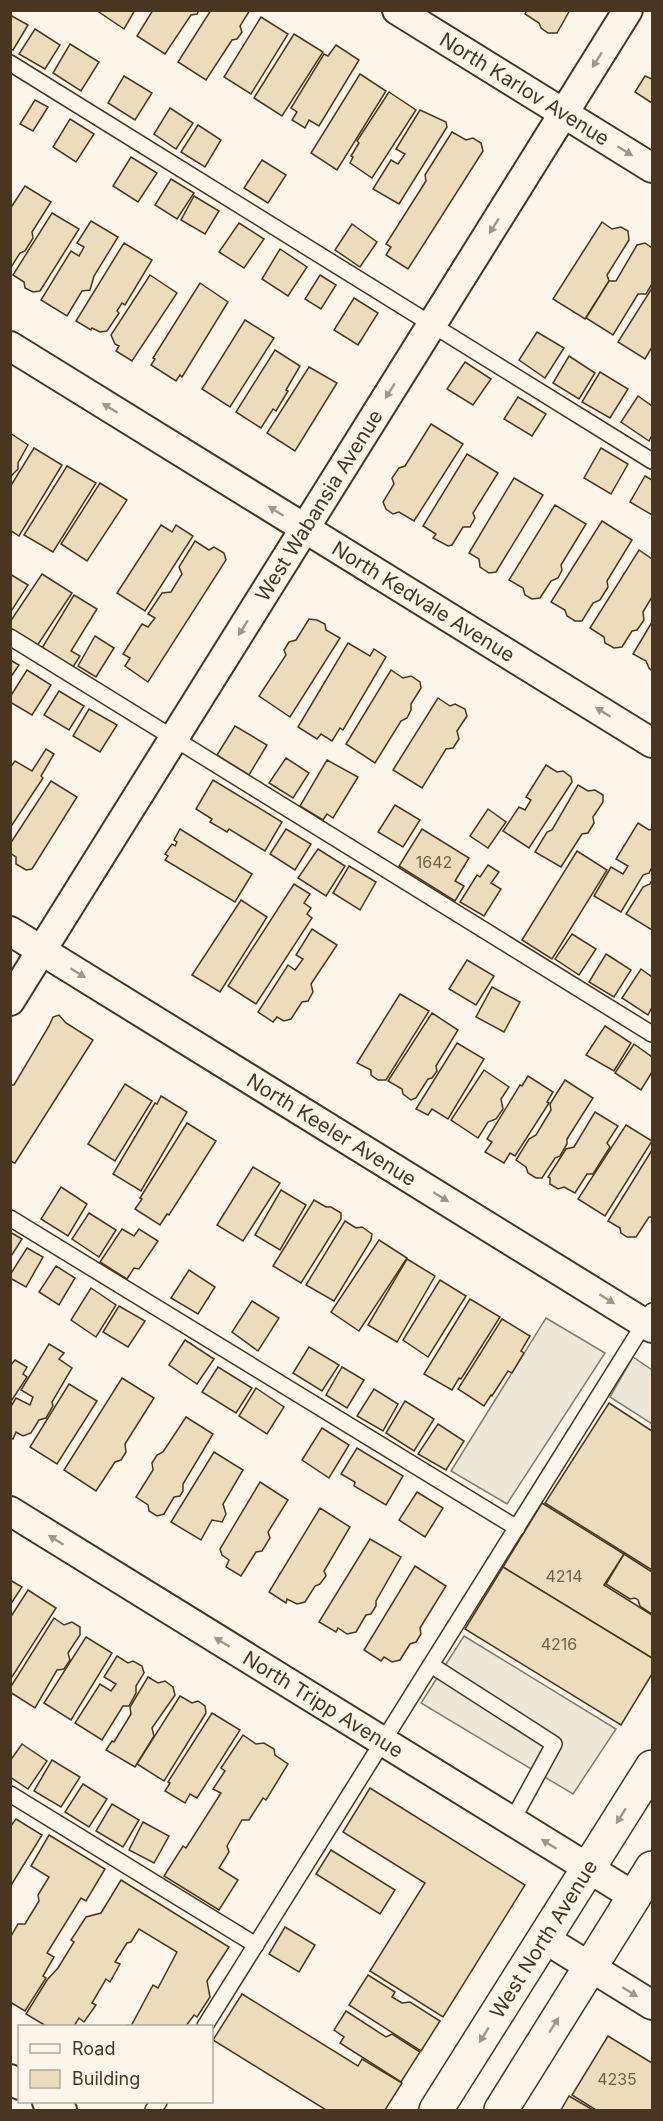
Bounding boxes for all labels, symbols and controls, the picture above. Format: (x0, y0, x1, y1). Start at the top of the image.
street label: North Karlov Avenue (435, 27, 614, 151)
one-way arrow (591, 52, 602, 68)
one-way arrow (617, 146, 633, 157)
one-way arrow (488, 218, 499, 234)
one-way arrow (385, 383, 396, 399)
one-way arrow (102, 402, 118, 413)
street label: West Wabansia Avenue (250, 405, 388, 606)
one-way arrow (268, 505, 284, 516)
street label: North Kedvale Avenue (328, 536, 519, 667)
one-way arrow (237, 620, 248, 636)
one-way arrow (595, 706, 611, 717)
house number: 1642 (416, 852, 452, 872)
one-way arrow (70, 967, 86, 978)
street label: North Keeler Avenue (242, 1068, 421, 1191)
one-way arrow (433, 1191, 449, 1202)
one-way arrow (598, 1294, 615, 1305)
one-way arrow (48, 1534, 65, 1545)
house number: 4214 (546, 1566, 582, 1586)
house number: 4216 (541, 1634, 577, 1654)
one-way arrow (214, 1637, 230, 1648)
street label: North Tripp Avenue (239, 1646, 408, 1763)
one-way arrow (616, 1808, 627, 1824)
one-way arrow (541, 1839, 557, 1850)
street label: West North Avenue (485, 1856, 602, 2023)
one-way arrow (622, 1986, 639, 1997)
one-way arrow (549, 2017, 560, 2033)
legend (18, 2025, 213, 2103)
one-way arrow (479, 2027, 490, 2043)
text: Road (72, 2038, 115, 2059)
text: Building (72, 2068, 140, 2089)
house number: 4235 (597, 2069, 637, 2089)

